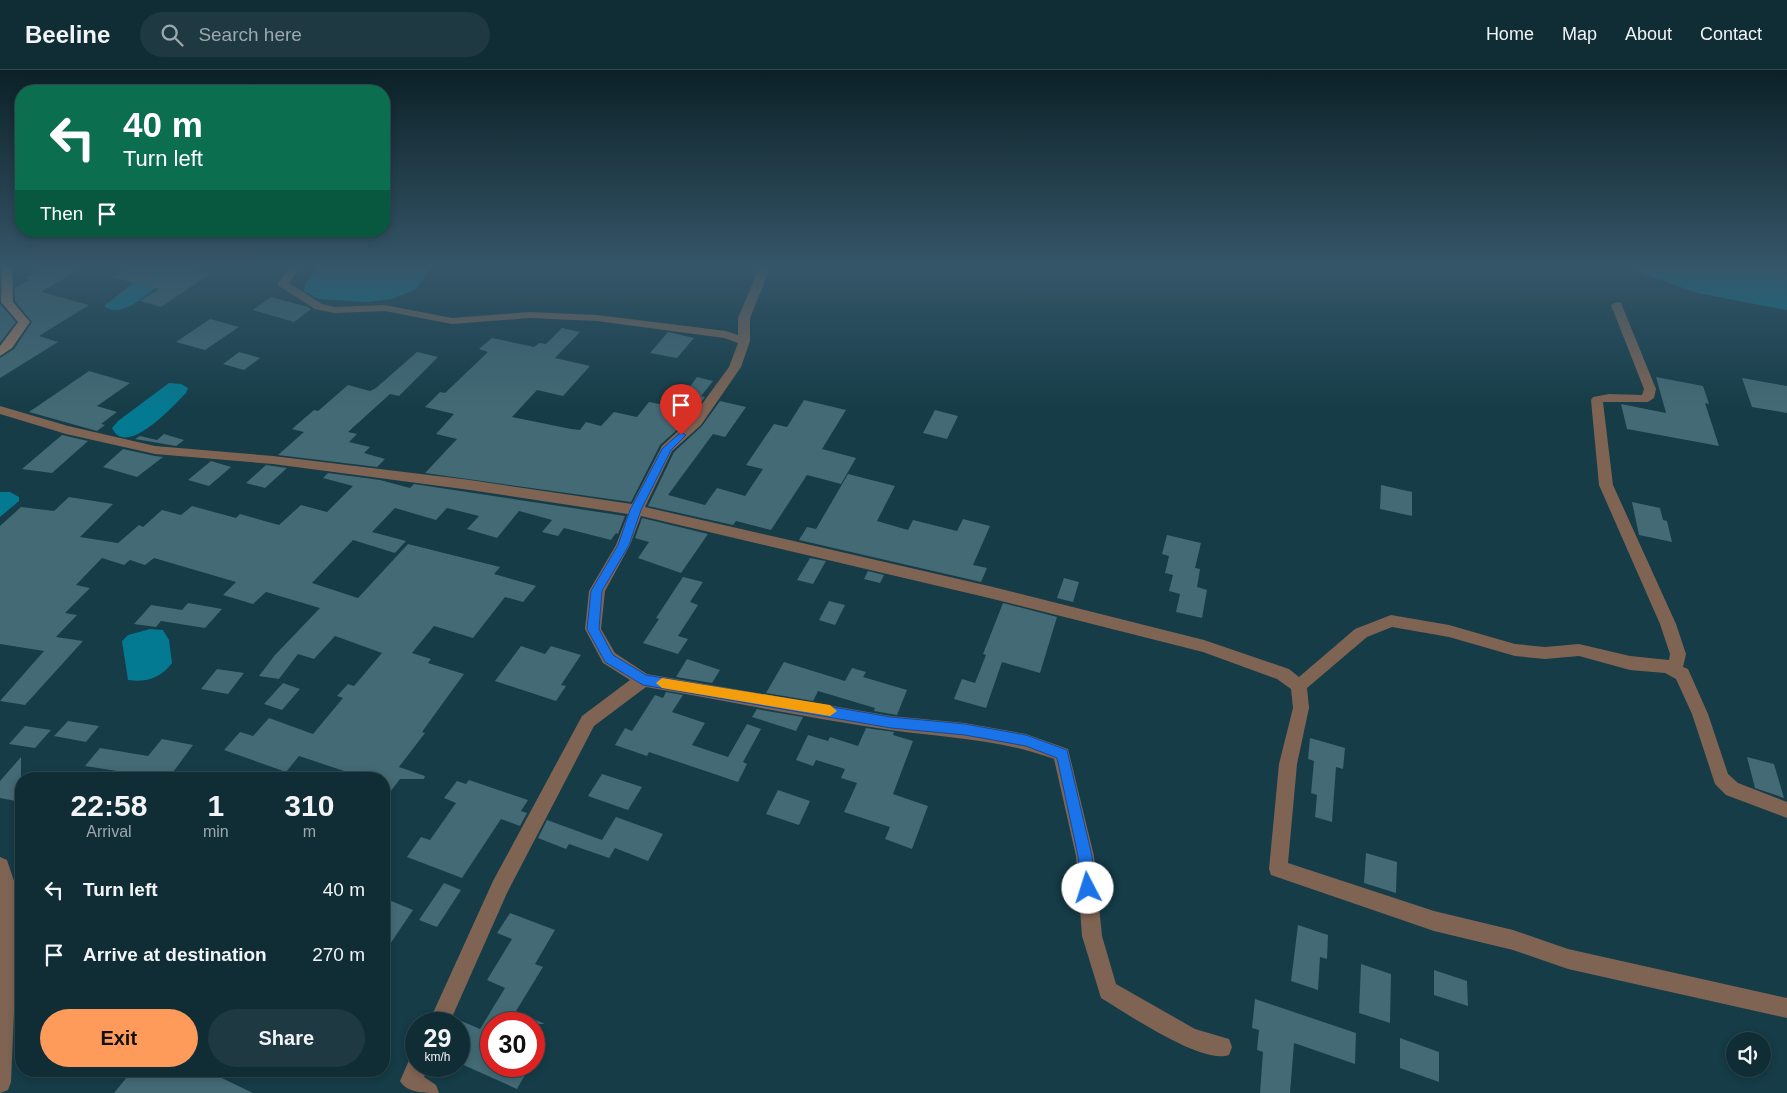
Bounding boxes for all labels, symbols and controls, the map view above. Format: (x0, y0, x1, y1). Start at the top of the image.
search box (140, 12, 490, 57)
text: Beeline (25, 21, 110, 48)
icon: search (158, 21, 186, 49)
text: Search here (198, 24, 302, 45)
text: Home (1486, 24, 1534, 44)
text: Map (1562, 24, 1597, 44)
text: About (1625, 24, 1672, 44)
text: Contact (1700, 24, 1762, 44)
icon: left (40, 105, 105, 170)
text: 40 m (123, 105, 203, 144)
text: Turn left (123, 146, 203, 171)
icon: arrive (93, 200, 121, 228)
text: Then (40, 203, 83, 224)
pin (660, 384, 702, 435)
icon: arrive (667, 391, 695, 419)
text: 22:58 (71, 789, 147, 822)
text: 1 (207, 789, 224, 822)
text: 310 (284, 789, 334, 822)
text: Arrival (86, 823, 132, 840)
text: min (203, 823, 229, 840)
text: m (303, 823, 316, 840)
position arrow (1061, 861, 1113, 913)
icon: left (40, 876, 68, 904)
text: Turn left (83, 879, 158, 900)
text: 40 m (323, 879, 365, 900)
icon: arrive (40, 941, 68, 969)
text: Arrive at destination (83, 944, 267, 965)
text: 270 m (312, 944, 365, 965)
button: Exit (40, 1009, 198, 1067)
button: Share (208, 1009, 365, 1067)
speed limit sign: 30 (480, 1012, 545, 1077)
text: 29 (424, 1024, 451, 1052)
map controls (1726, 1032, 1771, 1077)
button: sound (1726, 1032, 1771, 1077)
text: km/h (424, 1050, 451, 1064)

